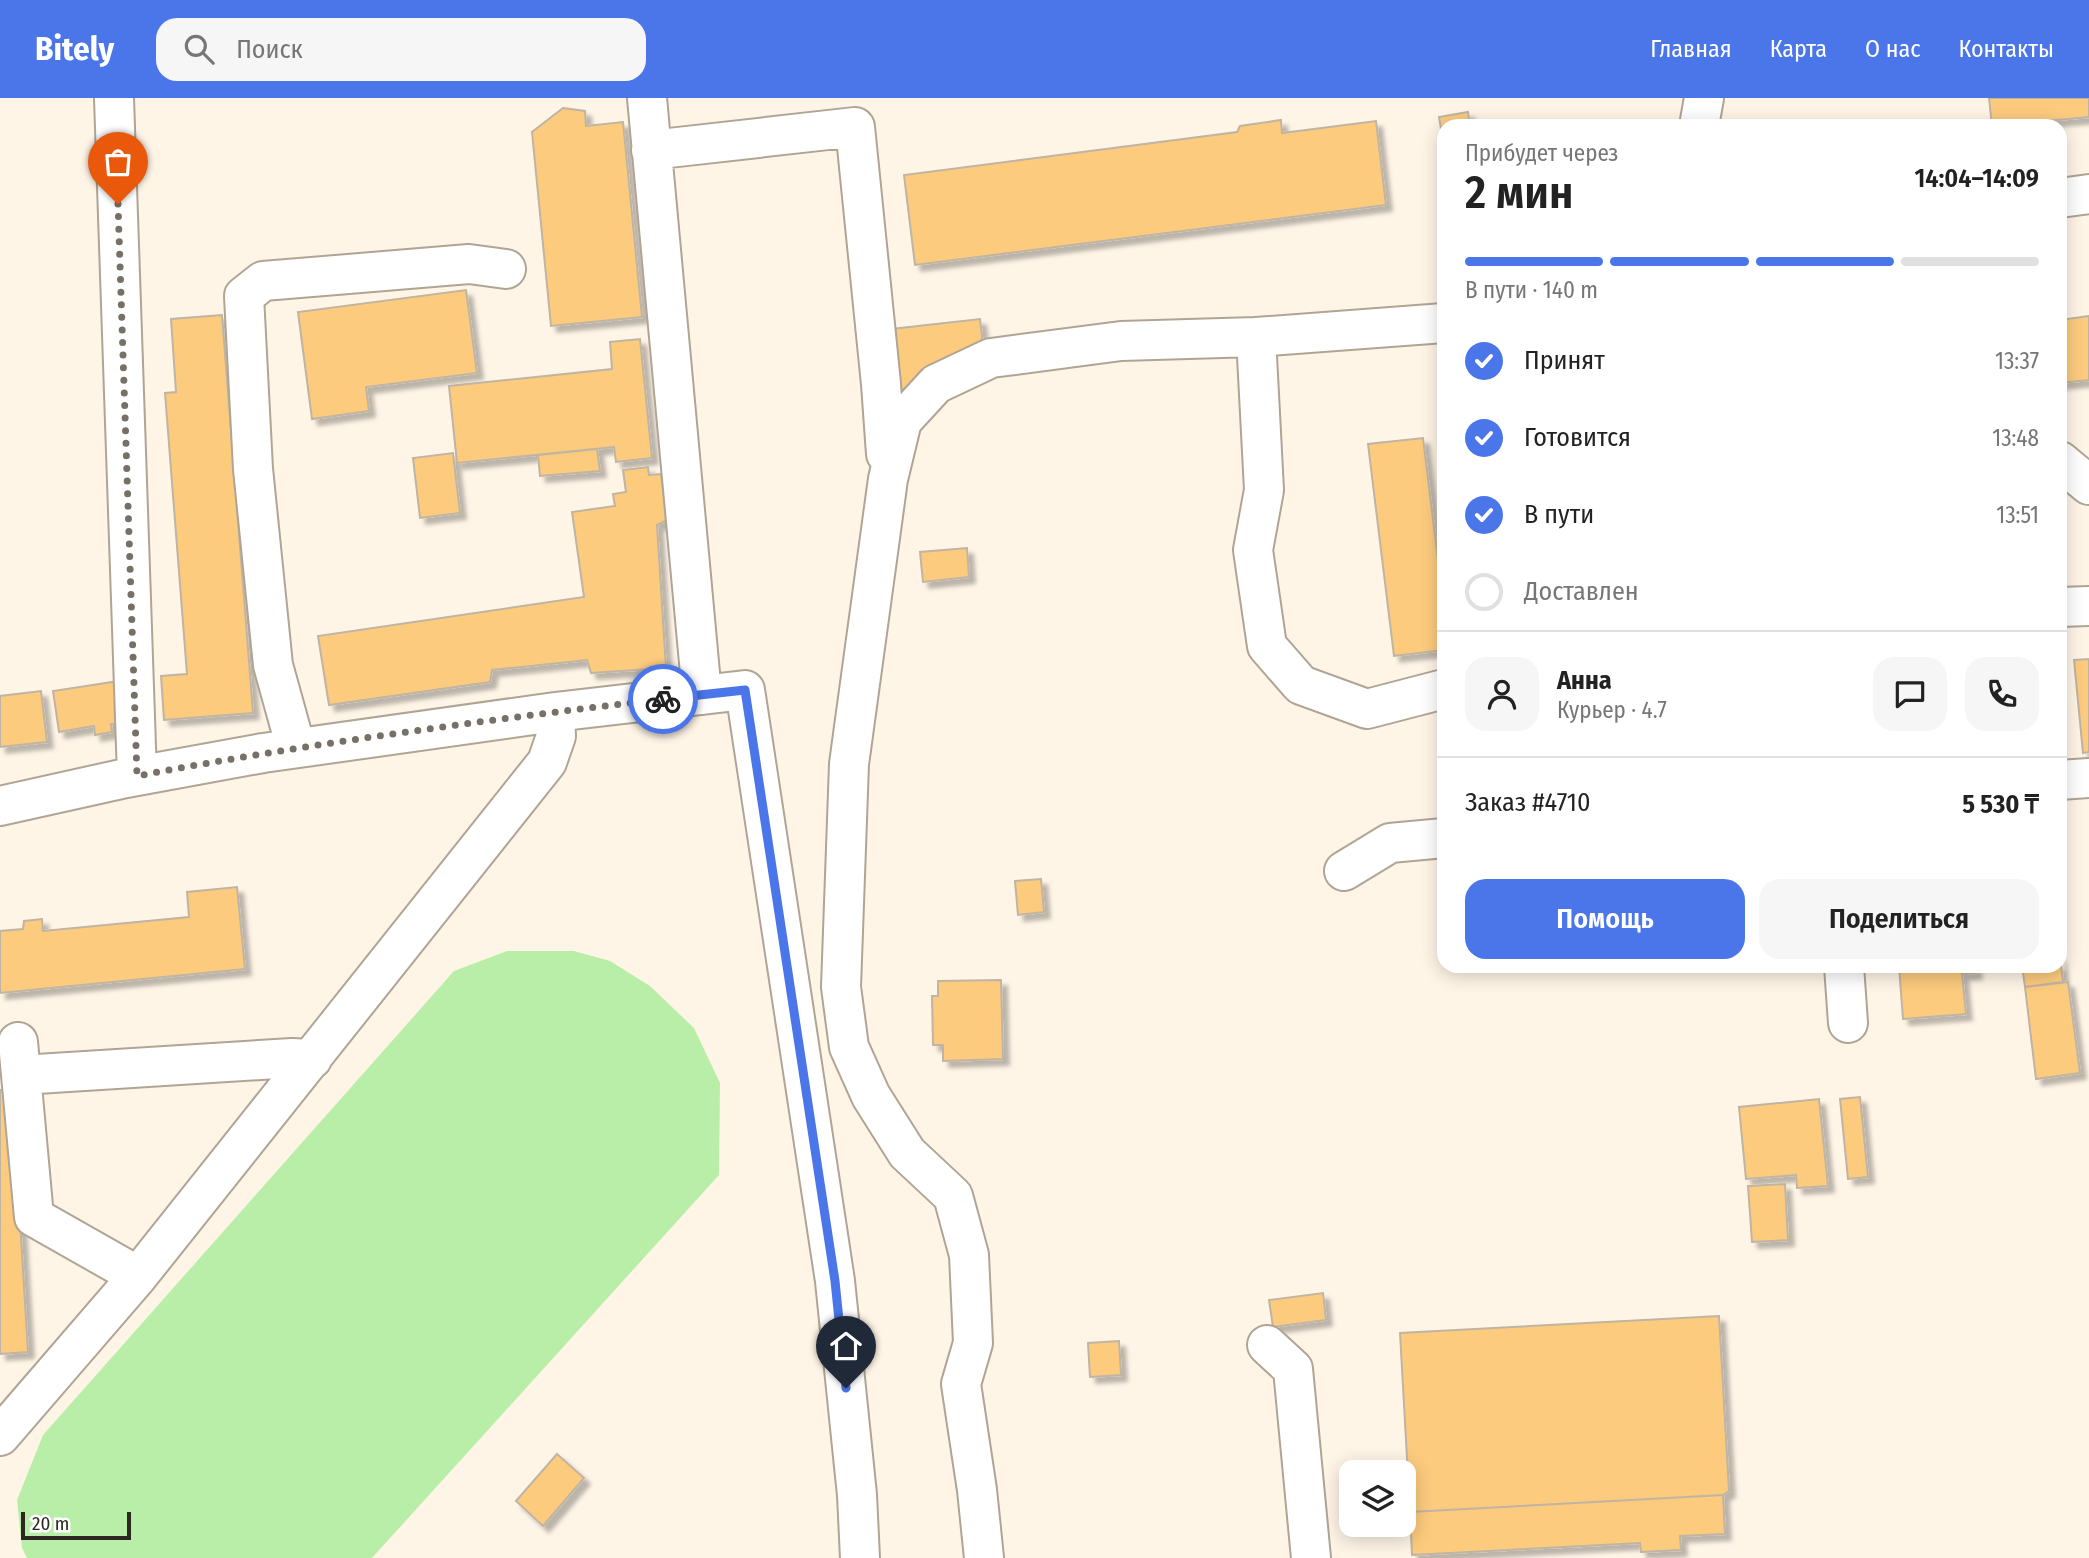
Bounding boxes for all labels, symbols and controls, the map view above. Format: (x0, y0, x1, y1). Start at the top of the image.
search box (156, 18, 646, 81)
text: Bitely (35, 29, 114, 69)
icon: search (180, 30, 218, 68)
text: Поиск (236, 34, 303, 65)
text: Главная (1650, 35, 1732, 63)
text: Карта (1770, 35, 1827, 63)
text: О нас (1865, 35, 1920, 63)
text: Контакты (1958, 35, 2054, 63)
pin (88, 132, 148, 204)
text: Прибудет через (1465, 139, 1618, 167)
icon: bag (99, 143, 137, 181)
text: 14:04–14:09 (1914, 163, 2039, 194)
text: 2 мин (1465, 165, 1573, 220)
text: В пути · 140 m (1465, 276, 1598, 304)
icon: check (1465, 342, 1503, 380)
text: Принят (1524, 345, 1605, 376)
text: 13:37 (1995, 347, 2039, 375)
icon: check (1465, 419, 1503, 457)
text: Готовится (1524, 422, 1631, 453)
text: 13:48 (1992, 424, 2039, 452)
icon: check (1465, 496, 1503, 534)
text: В пути (1524, 499, 1594, 530)
text: 13:51 (1996, 501, 2039, 529)
text: Доставлен (1524, 576, 1639, 607)
button: person (1465, 657, 1539, 731)
button: chat (1873, 657, 1947, 731)
button: phone (1965, 657, 2039, 731)
courier (628, 664, 698, 734)
text: Анна (1557, 665, 1612, 696)
icon: bike (644, 680, 682, 718)
text: Курьер · 4.7 (1557, 696, 1667, 724)
text: Заказ #4710 (1465, 787, 1591, 818)
text: 5 530 ₸ (1962, 789, 2039, 820)
button: Помощь (1465, 879, 1745, 959)
button: Поделиться (1759, 879, 2039, 959)
pin (816, 1316, 876, 1388)
icon: home (827, 1327, 865, 1365)
map controls (1339, 1460, 1416, 1537)
button: layers (1339, 1460, 1416, 1537)
scale bar (21, 1509, 131, 1541)
text: 20 m (32, 1512, 69, 1535)

